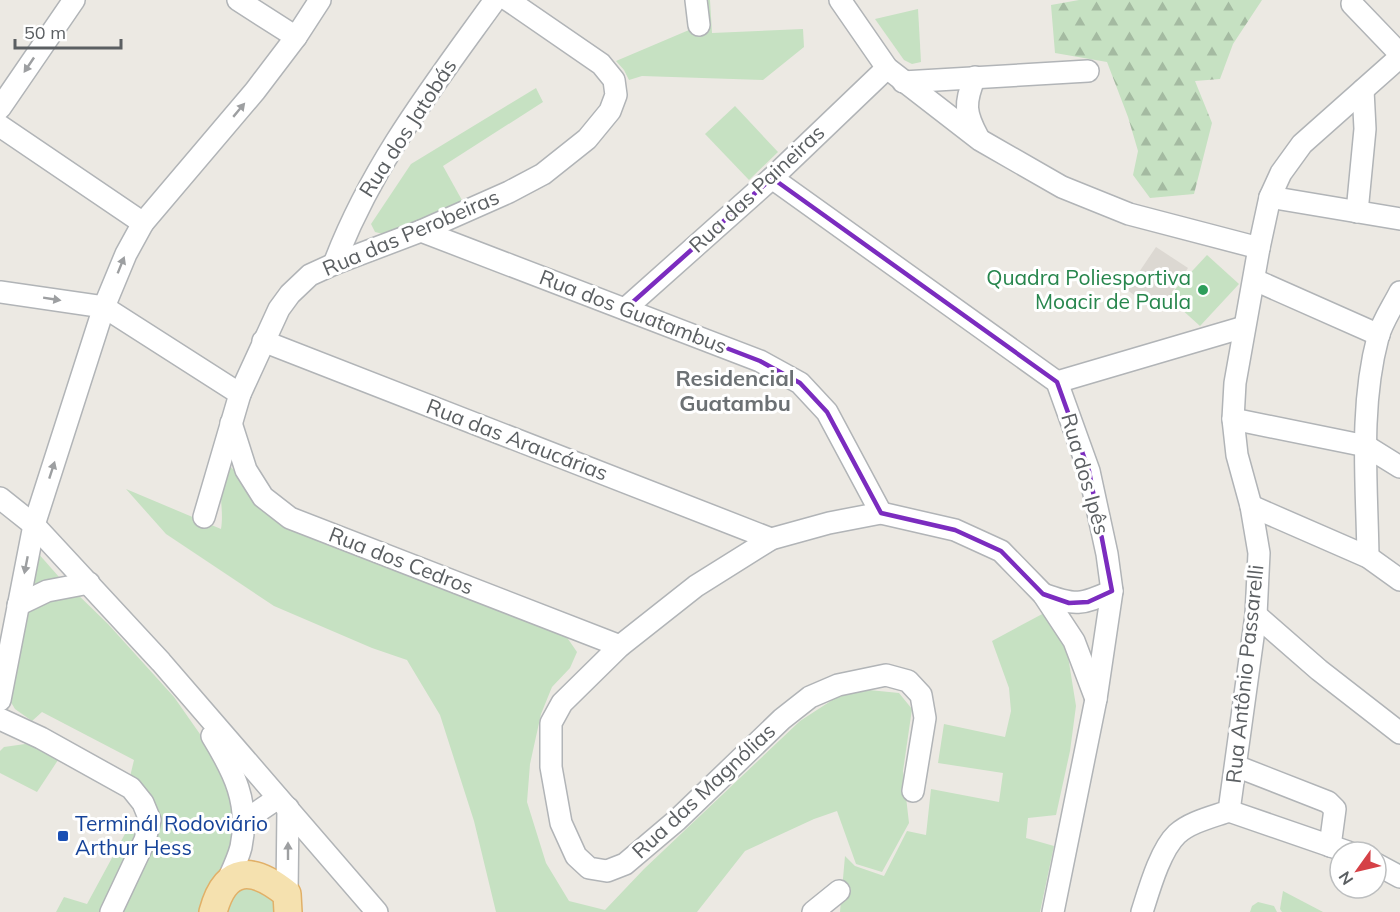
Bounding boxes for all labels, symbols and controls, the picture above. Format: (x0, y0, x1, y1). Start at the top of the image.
scale bar (15, 12, 122, 50)
text: 50 m (24, 21, 66, 44)
street label: Rua dos Jatobás (353, 53, 462, 201)
one-way arrow (23, 57, 35, 73)
one-way arrow (232, 102, 245, 118)
street label: Rua das Paineiras (683, 119, 829, 258)
street label: Rua das Perobeiras (318, 183, 503, 281)
one-way arrow (117, 256, 126, 274)
street label: Rua dos Guatambus (536, 263, 731, 359)
place label: Quadra Poliesportiva Moacir de Paula (986, 264, 1191, 314)
marker: Quadra Poliesportiva Moacir de Paula (1196, 283, 1210, 297)
one-way arrow (43, 295, 62, 304)
district label: Residencial Guatambu (675, 364, 795, 417)
street label: Rua das Araucárias (423, 393, 612, 486)
street label: Rua dos Ipês (1056, 410, 1116, 537)
one-way arrow (48, 461, 58, 479)
street label: Rua dos Cedros (325, 521, 477, 600)
one-way arrow (21, 556, 30, 575)
street label: Rua Antônio Passarelli (1220, 563, 1268, 784)
street label: Rua das Magnólias (626, 717, 780, 863)
place label: Terminál Rodoviário Arthur Hess (75, 810, 268, 860)
marker: Terminál Rodoviário Arthur Hess (56, 829, 70, 843)
north arrow (1328, 840, 1388, 900)
one-way arrow (283, 842, 293, 861)
text: N (1334, 868, 1357, 889)

